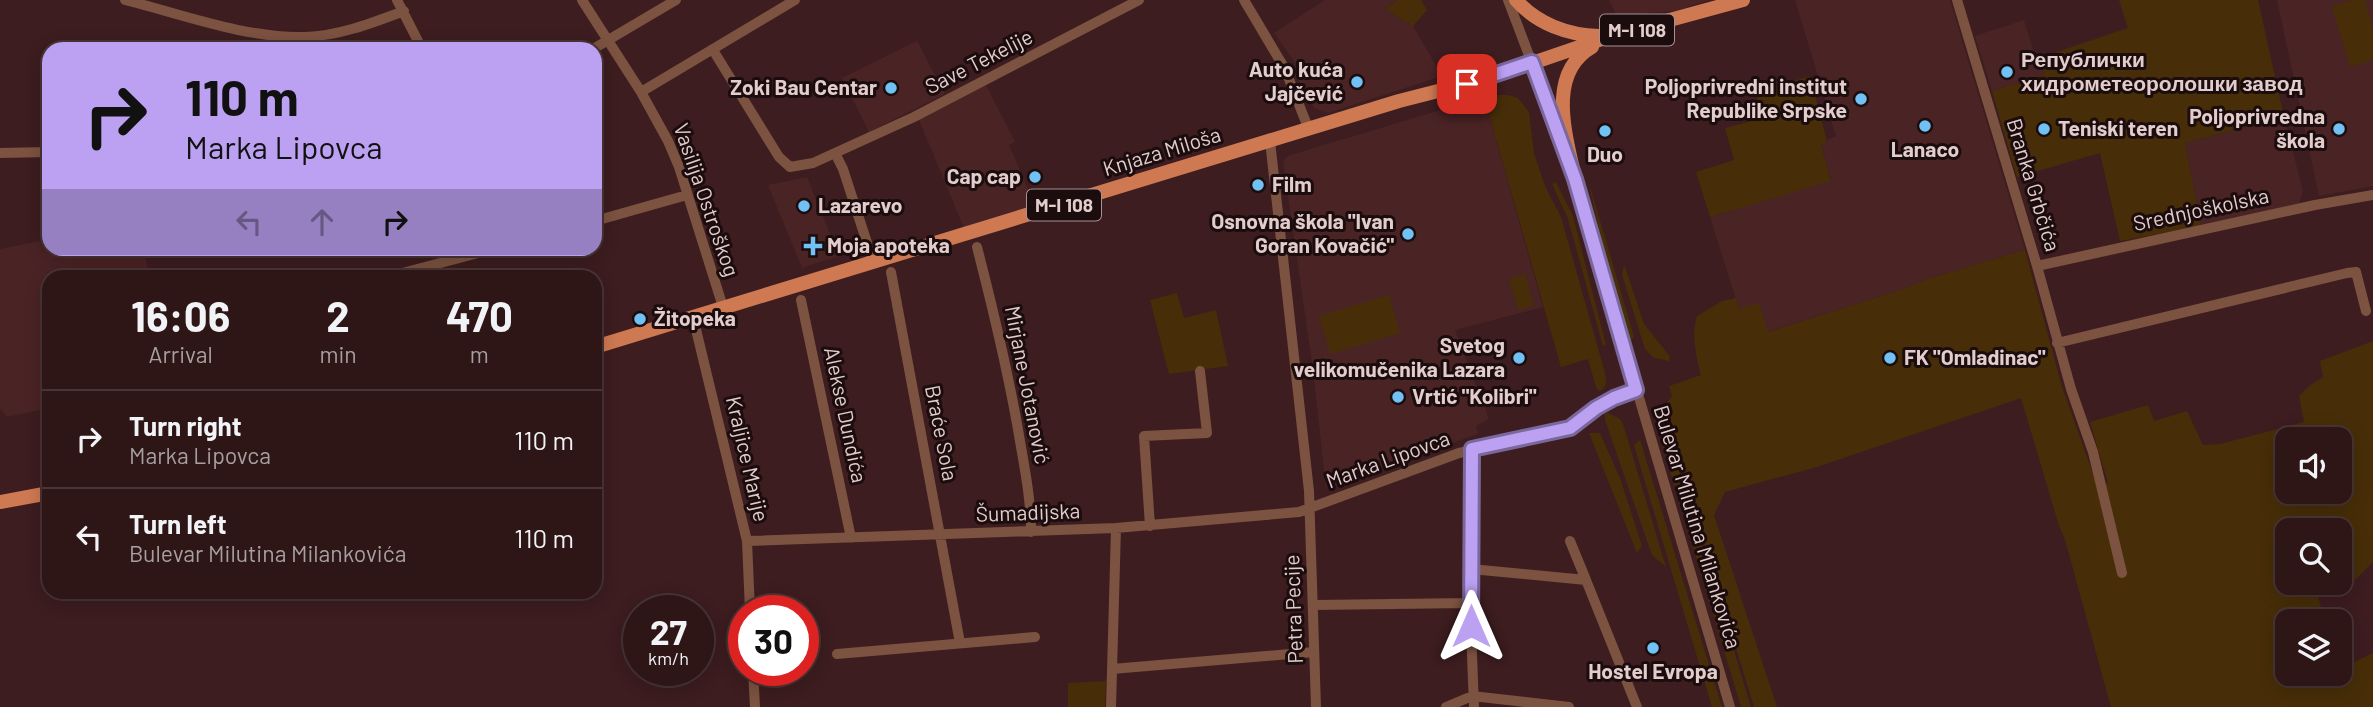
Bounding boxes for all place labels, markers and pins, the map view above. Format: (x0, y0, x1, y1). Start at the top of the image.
place label: Републички хидрометеоролошки завод (2021, 46, 2303, 95)
pin (1437, 54, 1497, 114)
place label: Auto kuća Jajčević (1249, 56, 1343, 105)
marker: Републички хидрометеоролошки завод (1999, 64, 2015, 80)
place label: Poljoprivredni institut Republike Srpske (1645, 73, 1847, 122)
place label: Zoki Bau Centar (730, 74, 877, 99)
marker: Auto kuća Jajčević (1349, 74, 1365, 90)
marker: Zoki Bau Centar (883, 80, 899, 96)
marker: Poljoprivredni institut Republike Srpske (1853, 91, 1869, 107)
place label: Poljoprivredna škola (2189, 103, 2325, 152)
place label: Teniski teren (2058, 115, 2178, 140)
marker: Lanaco (1917, 118, 1933, 134)
marker: Teniski teren (2036, 121, 2052, 137)
marker: Poljoprivredna škola (2331, 121, 2347, 137)
marker: Duo (1597, 123, 1613, 139)
place label: Lanaco (1891, 136, 1959, 161)
place label: Duo (1587, 141, 1623, 166)
place label: Cap cap (947, 163, 1021, 188)
marker: Cap cap (1027, 169, 1043, 185)
place label: Film (1272, 171, 1312, 196)
marker: Film (1250, 177, 1266, 193)
place label: Lazarevo (818, 192, 902, 217)
marker: Lazarevo (796, 198, 812, 214)
place label: Osnovna škola "Ivan Goran Kovačić" (1211, 208, 1394, 257)
marker: Osnovna škola "Ivan Goran Kovačić" (1400, 226, 1416, 242)
place label: Moja apoteka (827, 232, 950, 257)
marker: Moja apoteka (805, 238, 821, 254)
place label: Žitopeka (654, 305, 736, 330)
marker: Žitopeka (632, 311, 648, 327)
place label: Svetog velikomučenika Lazara (1294, 332, 1505, 381)
place label: FK "Omladinac" (1904, 344, 2046, 369)
marker: Svetog velikomučenika Lazara (1511, 350, 1527, 366)
marker: FK "Omladinac" (1882, 350, 1898, 366)
place label: Vrtić "Kolibri" (1412, 383, 1537, 408)
marker: Vrtić "Kolibri" (1390, 389, 1406, 405)
marker: Hostel Evropa (1645, 640, 1661, 656)
place label: Hostel Evropa (1588, 658, 1718, 683)

